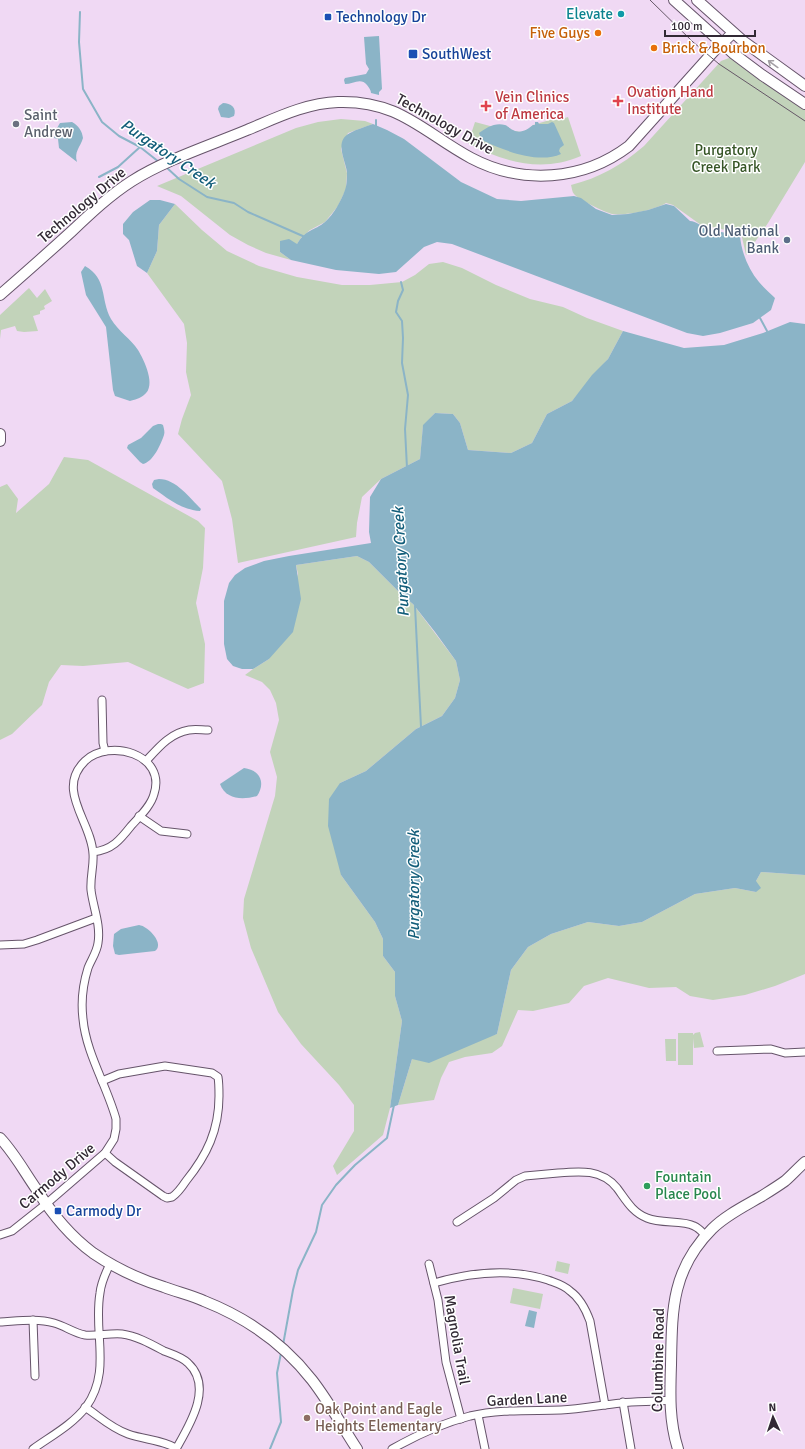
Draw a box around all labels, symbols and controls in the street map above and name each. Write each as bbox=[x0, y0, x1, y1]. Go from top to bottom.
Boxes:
place label: Elevate bbox=[566, 5, 613, 23]
place label: Technology Dr bbox=[336, 8, 427, 26]
marker: Elevate bbox=[616, 9, 626, 19]
marker: Technology Dr bbox=[323, 12, 333, 22]
scale bar bbox=[665, 12, 755, 38]
text: 100 m bbox=[671, 19, 703, 34]
place label: Five Guys bbox=[529, 24, 590, 42]
marker: Five Guys bbox=[593, 28, 603, 38]
place label: Brick & Bourbon bbox=[662, 39, 766, 57]
marker: Brick & Bourbon bbox=[649, 43, 659, 53]
place label: SouthWest bbox=[422, 45, 491, 63]
marker: SouthWest bbox=[407, 48, 419, 60]
one-way arrow bbox=[768, 60, 779, 68]
place label: Ovation Hand Institute bbox=[627, 83, 714, 118]
place label: Vein Clinics of America bbox=[495, 88, 570, 123]
street label: Technology Drive bbox=[393, 90, 497, 158]
marker: Ovation Hand Institute bbox=[612, 95, 624, 107]
marker: Vein Clinics of America bbox=[480, 100, 492, 112]
place label: Saint Andrew bbox=[24, 106, 73, 141]
water label: Purgatory Creek bbox=[117, 115, 221, 194]
marker: Saint Andrew bbox=[11, 119, 21, 129]
park label: Purgatory Creek Park bbox=[692, 141, 761, 176]
street label: Technology Drive bbox=[35, 163, 129, 247]
place label: Old National Bank bbox=[699, 222, 779, 257]
marker: Old National Bank bbox=[782, 235, 792, 245]
water label: Purgatory Creek bbox=[388, 505, 414, 618]
water label: Purgatory Creek bbox=[404, 828, 424, 940]
street label: Carmody Drive bbox=[15, 1139, 99, 1213]
place label: Fountain Place Pool bbox=[655, 1168, 721, 1203]
marker: Fountain Place Pool bbox=[642, 1181, 652, 1191]
place label: Carmody Dr bbox=[66, 1202, 142, 1220]
marker: Carmody Dr bbox=[53, 1206, 63, 1216]
street label: Magnolia Trail bbox=[440, 1294, 474, 1386]
street label: Columbine Road bbox=[648, 1308, 668, 1412]
street label: Garden Lane bbox=[486, 1388, 568, 1410]
north arrow bbox=[753, 1397, 793, 1437]
place label: Oak Point and Eagle Heights Elementary bbox=[315, 1400, 442, 1435]
text: N bbox=[768, 1401, 777, 1414]
marker: Oak Point and Eagle Heights Elementary bbox=[302, 1413, 312, 1423]

